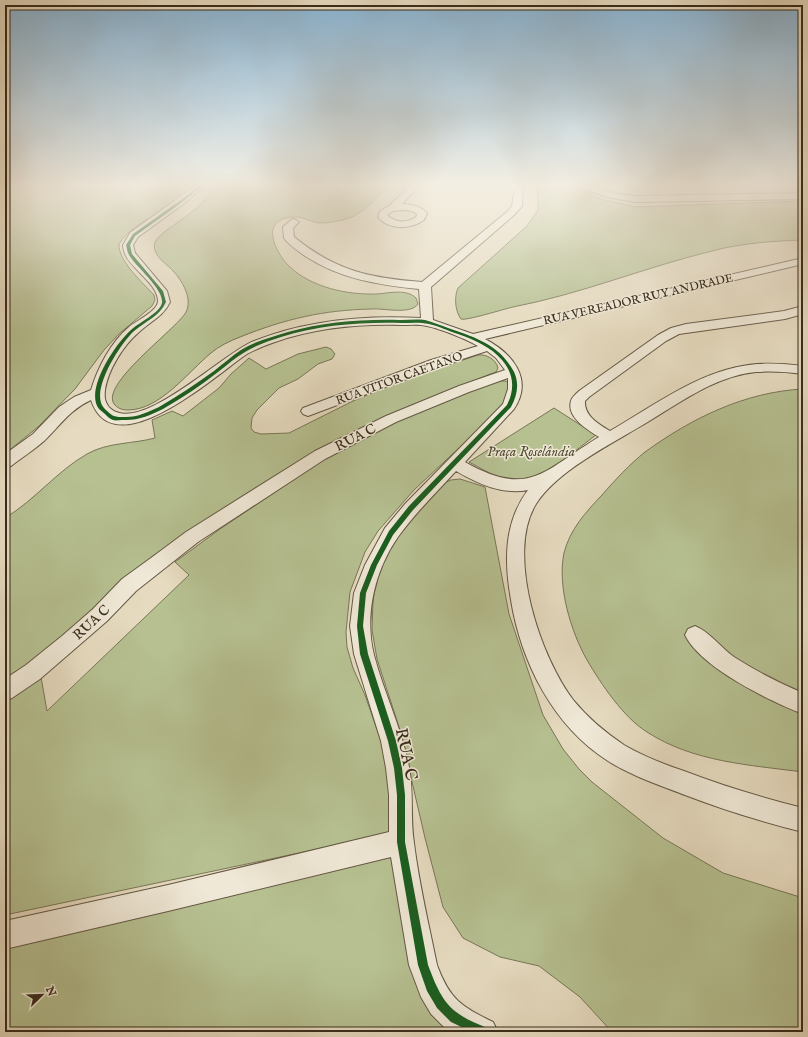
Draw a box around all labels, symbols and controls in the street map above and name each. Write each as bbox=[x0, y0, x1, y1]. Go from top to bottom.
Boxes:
street label: RUA VEREADOR RUY ANDRADE bbox=[542, 270, 735, 329]
street label: RUA VITOR CAETANO bbox=[334, 349, 465, 408]
street label: RUA C bbox=[332, 420, 379, 456]
park label: Praça Roselândia bbox=[487, 443, 575, 461]
street label: RUA C bbox=[69, 601, 114, 644]
street label: RUA C bbox=[390, 726, 421, 783]
north arrow bbox=[22, 975, 62, 1015]
text: N bbox=[42, 983, 59, 999]

